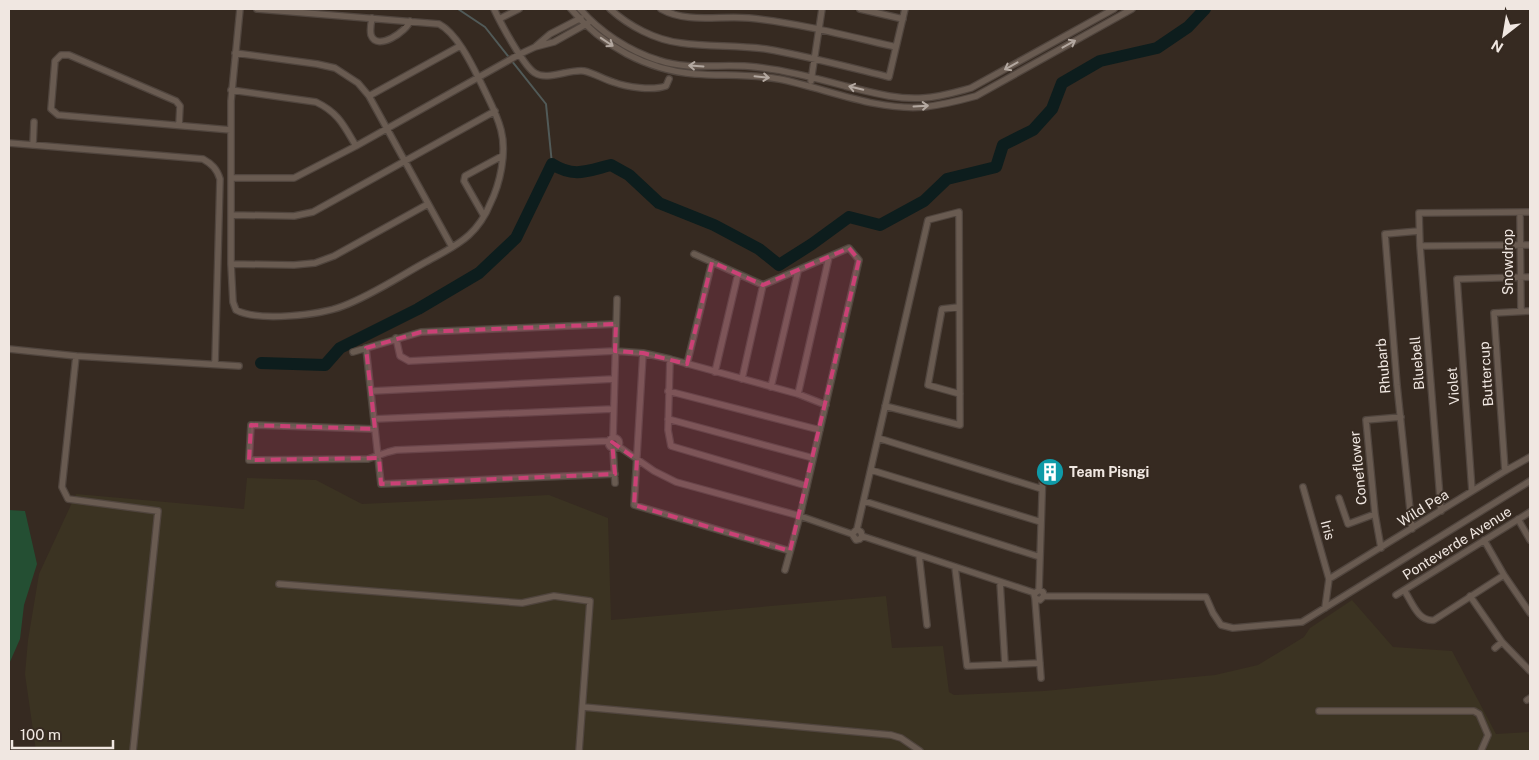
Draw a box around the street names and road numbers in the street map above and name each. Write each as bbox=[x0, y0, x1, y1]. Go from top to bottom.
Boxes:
street label: Snowdrop bbox=[1500, 229, 1516, 295]
street label: Bluebell bbox=[1407, 335, 1427, 391]
street label: Rhubarb bbox=[1373, 338, 1393, 394]
street label: Buttercup bbox=[1476, 341, 1496, 407]
street label: Violet bbox=[1444, 367, 1462, 405]
street label: Coneflower bbox=[1346, 430, 1370, 506]
street label: Wild Pea bbox=[1395, 486, 1451, 530]
street label: Ponteverde Avenue bbox=[1400, 503, 1514, 583]
street label: Iris bbox=[1318, 518, 1338, 542]

